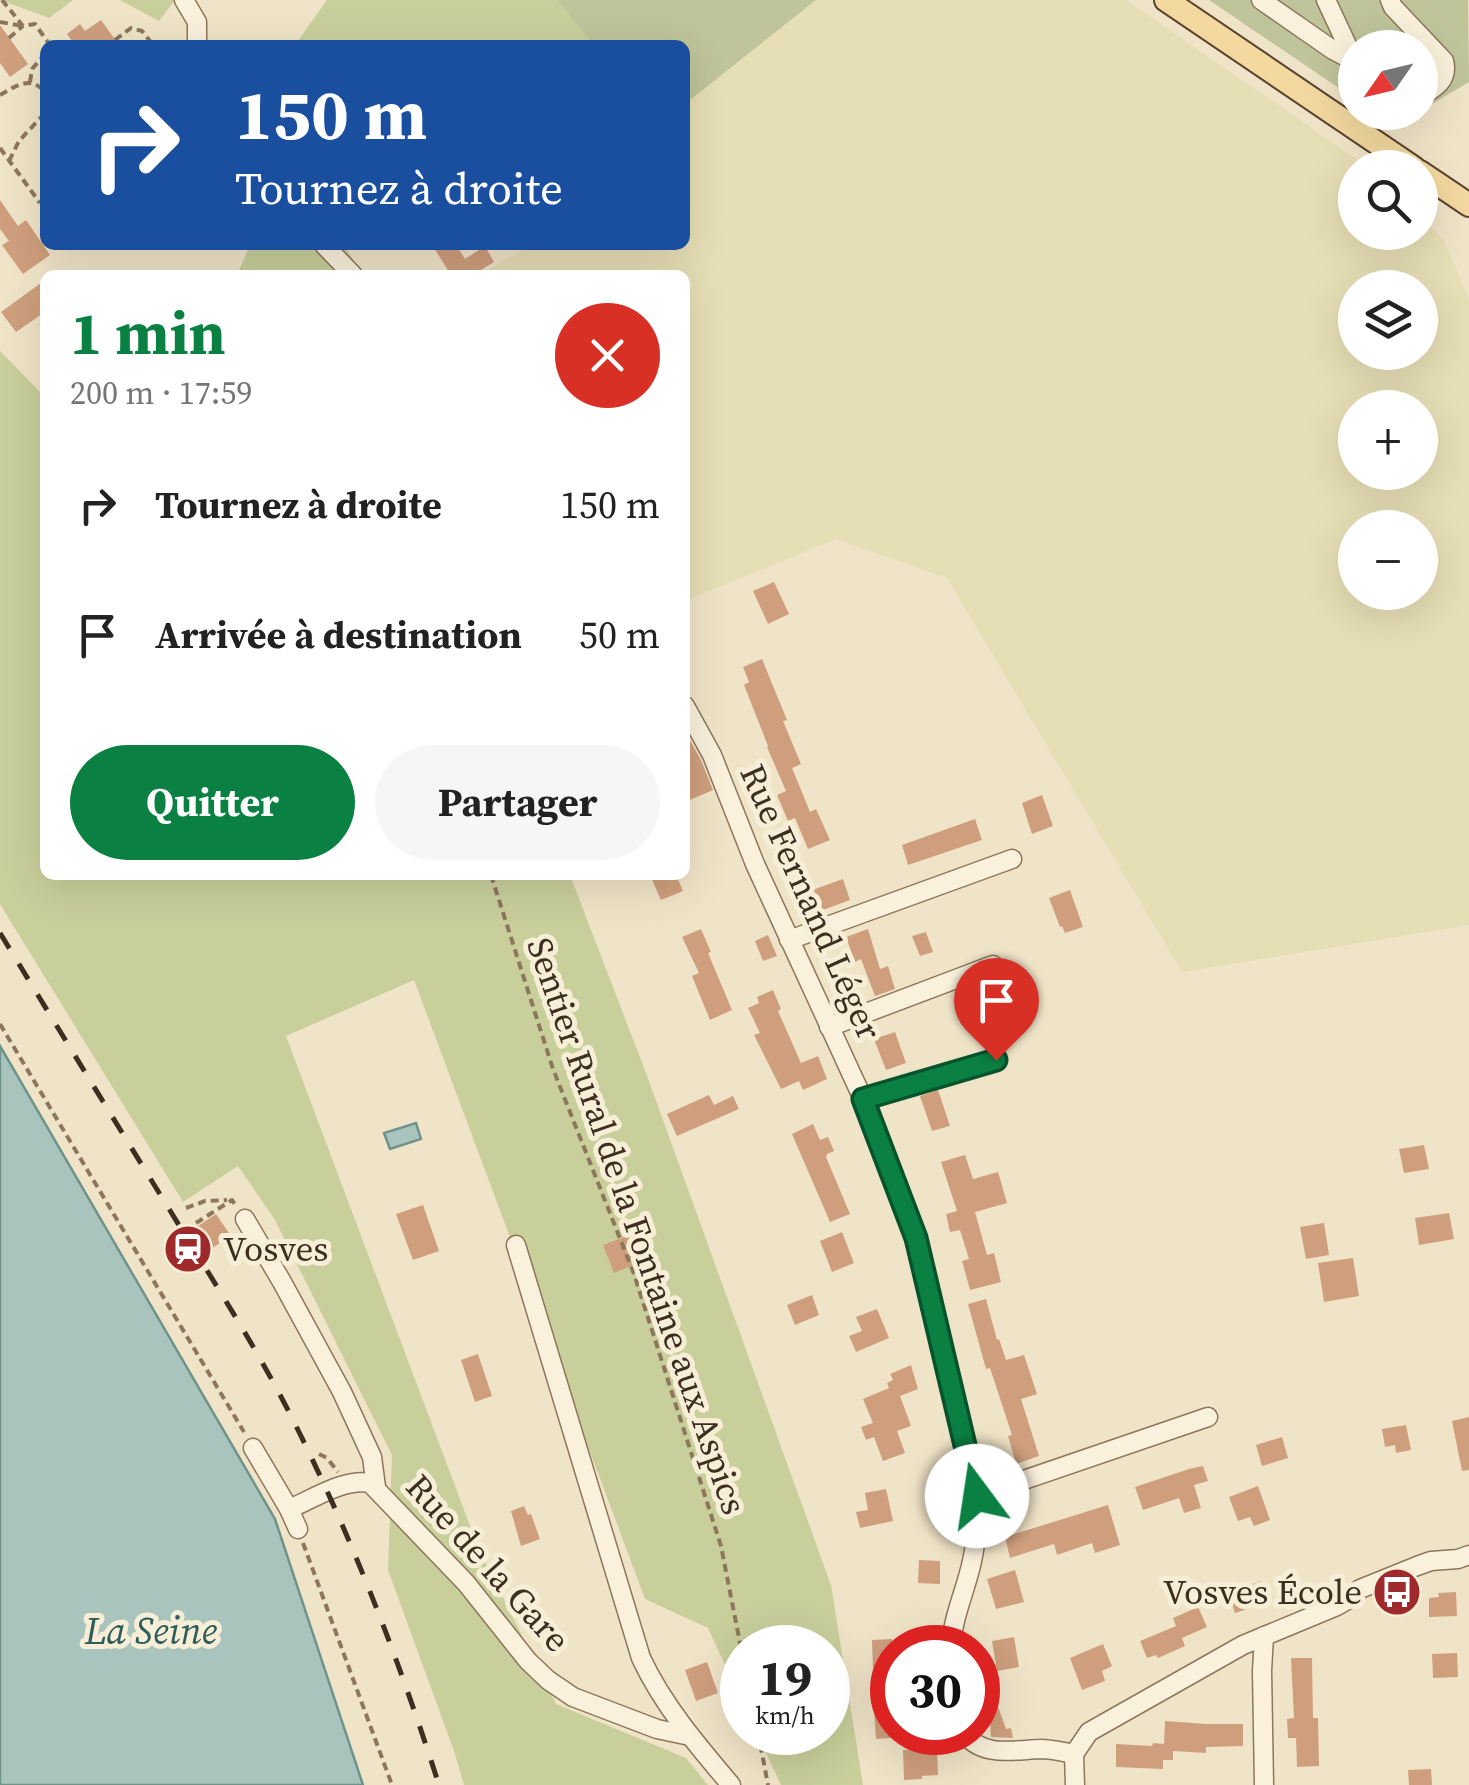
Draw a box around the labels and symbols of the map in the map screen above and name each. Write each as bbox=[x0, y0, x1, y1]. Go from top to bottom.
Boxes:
north arrow bbox=[1338, 30, 1438, 130]
street label: Rue Fernand Léger bbox=[729, 757, 893, 1048]
street label: Sentier Rural de la Fontaine aux Aspics bbox=[516, 931, 758, 1521]
pin bbox=[954, 958, 1039, 1061]
station icon: Vosves bbox=[162, 1223, 214, 1275]
place label: Vosves bbox=[223, 1225, 329, 1273]
position arrow bbox=[925, 1444, 1029, 1548]
street label: Rue de la Gare bbox=[395, 1464, 581, 1662]
bus stop icon: Vosves École bbox=[1371, 1566, 1423, 1618]
place label: Vosves École bbox=[1163, 1568, 1362, 1616]
water label: La Seine bbox=[84, 1605, 218, 1657]
speed limit sign: 30 bbox=[870, 1625, 1000, 1755]

